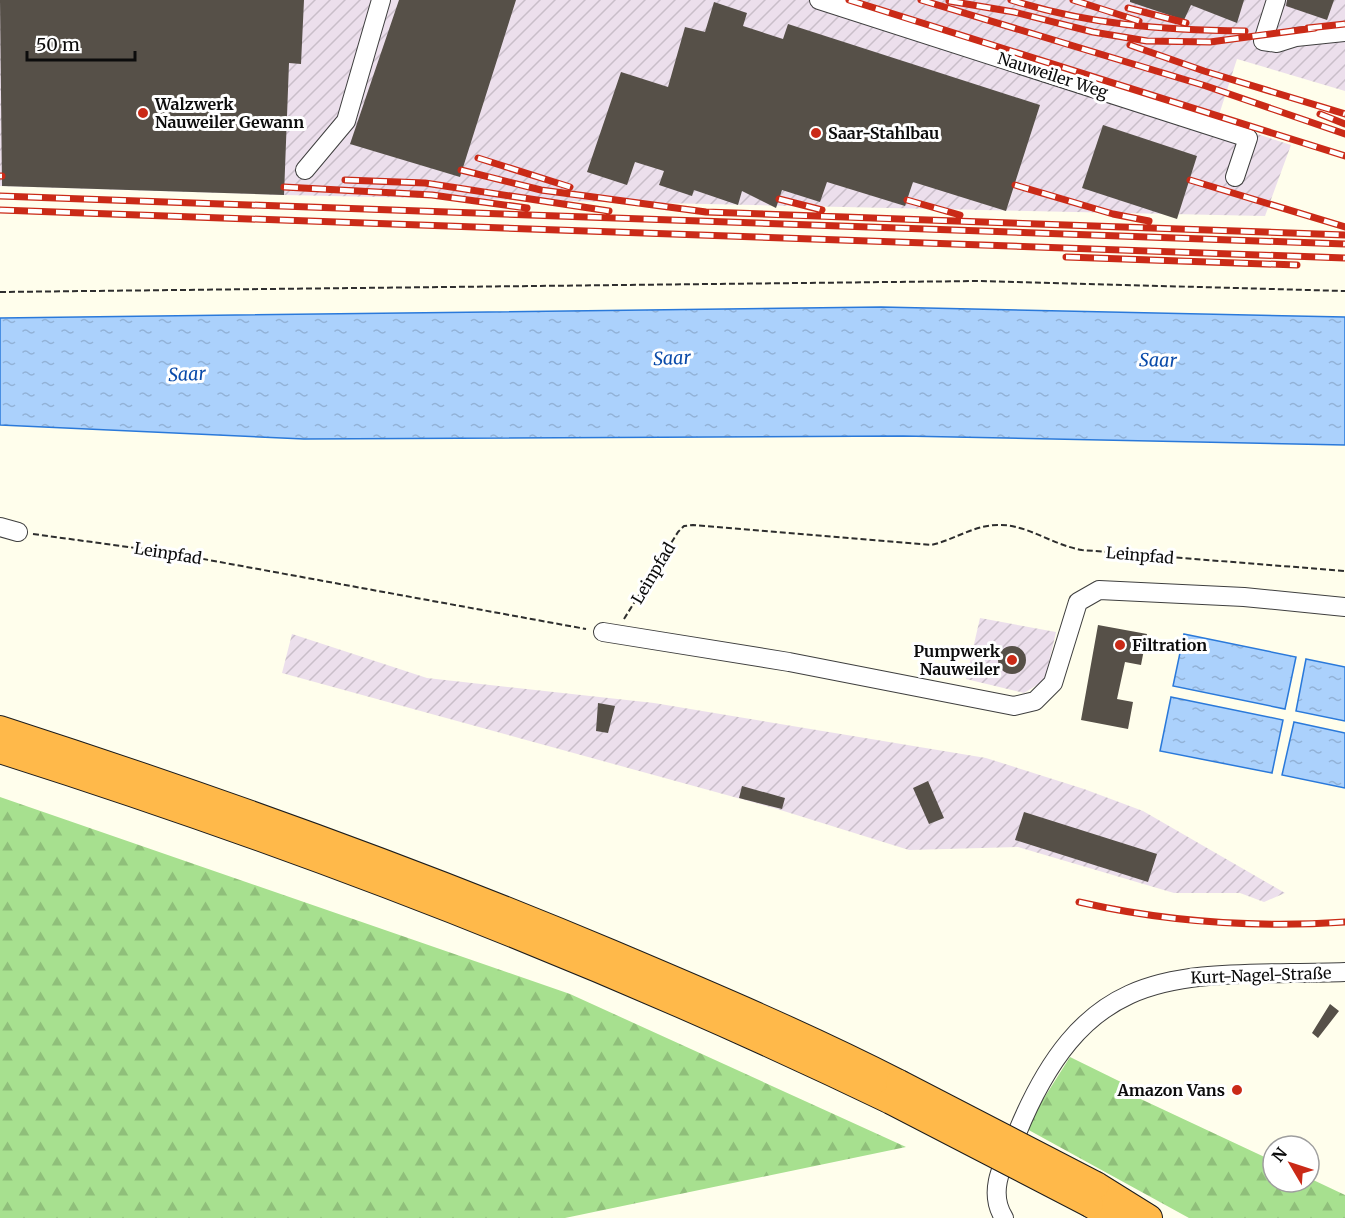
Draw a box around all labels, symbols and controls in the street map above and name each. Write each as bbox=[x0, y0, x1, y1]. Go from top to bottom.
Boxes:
scale bar bbox=[27, 24, 135, 62]
text: 50 m bbox=[36, 33, 80, 56]
street label: Nauweiler Weg bbox=[995, 48, 1111, 102]
place label: Walzwerk Nauweiler Gewann bbox=[154, 94, 304, 132]
marker: Walzwerk Nauweiler Gewann bbox=[136, 106, 150, 120]
place label: Saar-Stahlbau bbox=[828, 123, 939, 143]
marker: Saar-Stahlbau bbox=[809, 126, 823, 140]
water label: Saar bbox=[653, 346, 692, 370]
water label: Saar bbox=[1139, 348, 1178, 372]
water label: Saar bbox=[168, 362, 207, 386]
street label: Leinpfad bbox=[133, 538, 204, 568]
street label: Leinpfad bbox=[627, 538, 679, 607]
street label: Leinpfad bbox=[1105, 542, 1175, 568]
place label: Filtration bbox=[1132, 635, 1207, 655]
marker: Filtration bbox=[1113, 638, 1127, 652]
place label: Pumpwerk Nauweiler bbox=[913, 641, 1001, 679]
marker: Pumpwerk Nauweiler bbox=[1005, 653, 1019, 667]
street label: Kurt-Nagel-Straße bbox=[1190, 963, 1332, 987]
place label: Amazon Vans bbox=[1117, 1080, 1225, 1100]
marker: Amazon Vans bbox=[1230, 1083, 1244, 1097]
north arrow bbox=[1261, 1134, 1321, 1194]
text: N bbox=[1268, 1143, 1291, 1166]

